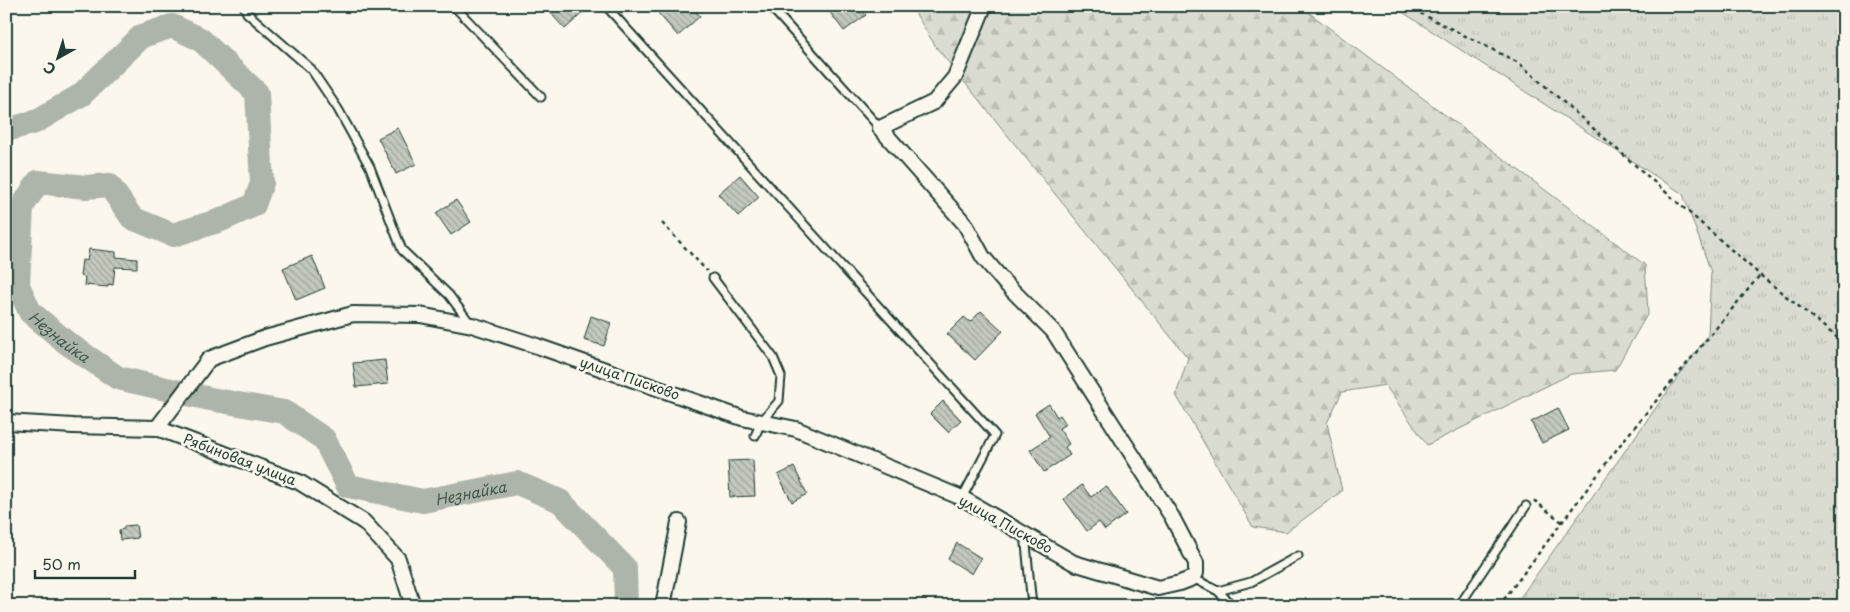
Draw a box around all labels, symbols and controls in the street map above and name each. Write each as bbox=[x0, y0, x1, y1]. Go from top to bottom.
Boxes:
north arrow bbox=[32, 32, 82, 82]
text: С bbox=[39, 57, 60, 80]
water label: Незнайка bbox=[24, 305, 96, 368]
street label: улица Писково bbox=[577, 351, 683, 405]
street label: Рябиновая улица bbox=[180, 428, 300, 490]
water label: Незнайка bbox=[433, 474, 509, 510]
street label: улица Писково bbox=[955, 489, 1057, 559]
scale bar bbox=[35, 547, 135, 579]
text: 50 m bbox=[42, 552, 81, 575]

